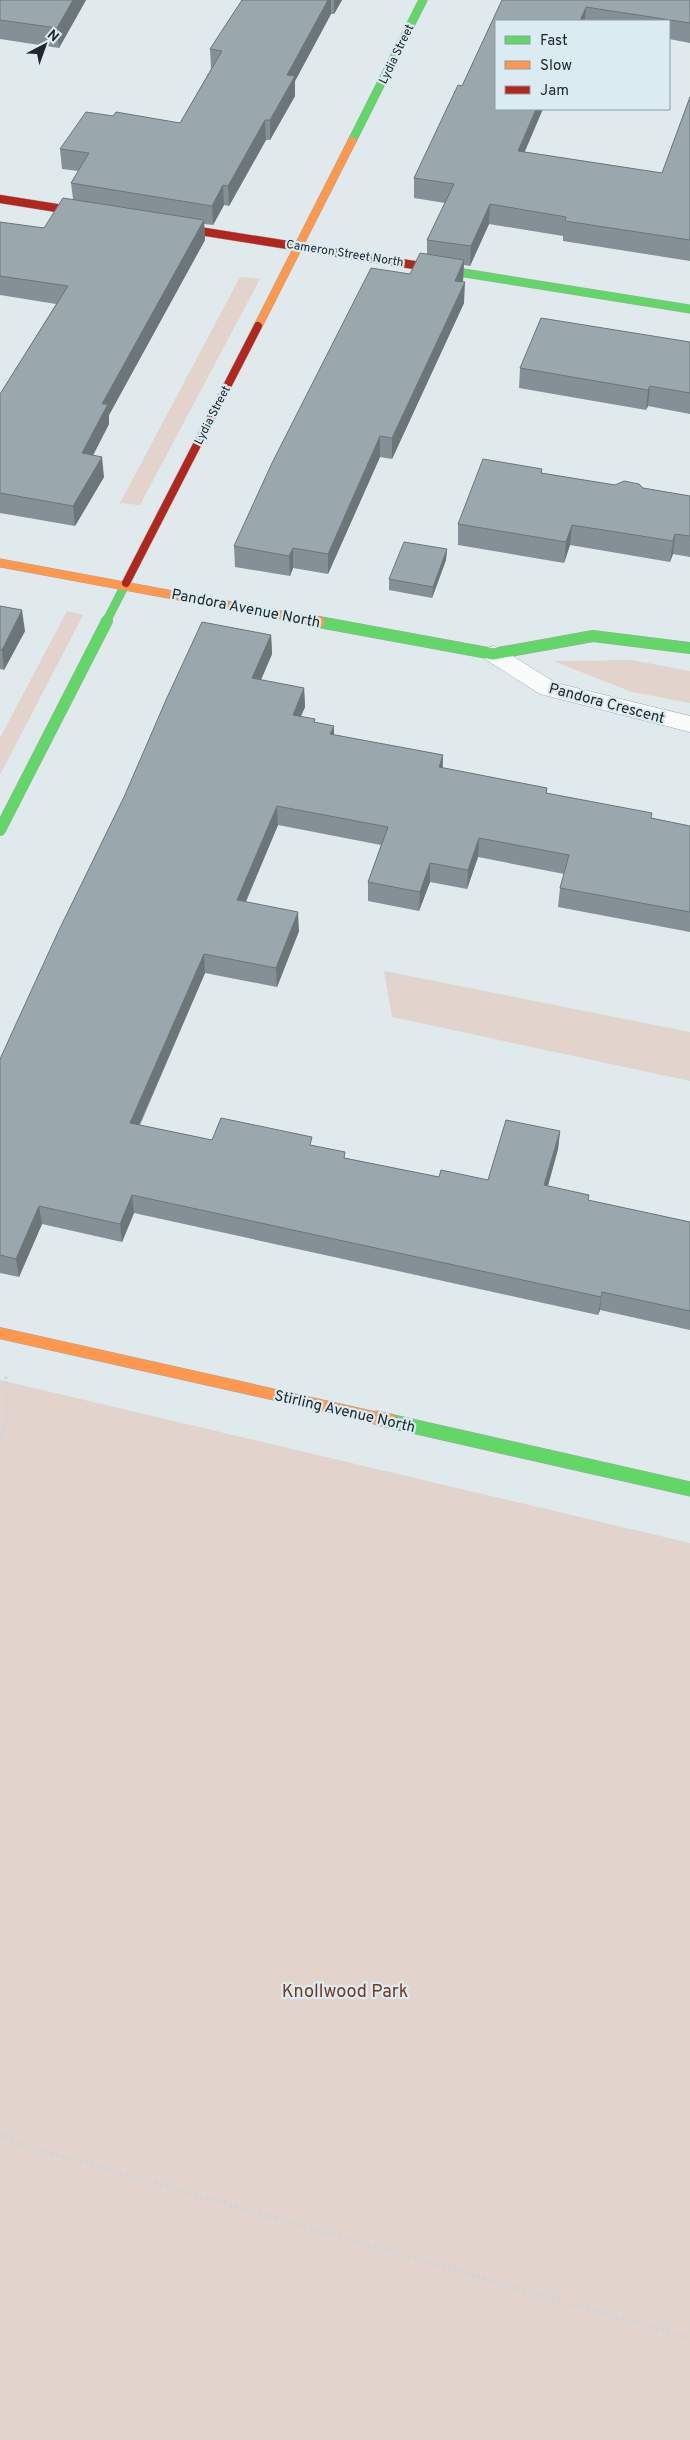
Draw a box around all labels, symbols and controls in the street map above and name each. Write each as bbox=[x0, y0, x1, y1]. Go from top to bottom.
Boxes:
north arrow bbox=[20, 20, 70, 70]
legend bbox=[495, 20, 670, 110]
street label: Lydia Street bbox=[376, 22, 418, 87]
text: N bbox=[43, 27, 62, 46]
text: Fast bbox=[540, 32, 568, 51]
text: Slow bbox=[540, 57, 572, 76]
text: Jam bbox=[540, 82, 569, 101]
street label: Cameron Street North bbox=[285, 237, 405, 271]
street label: Lydia Street bbox=[191, 383, 235, 448]
street label: Pandora Avenue North bbox=[170, 586, 322, 633]
street label: Pandora Crescent bbox=[547, 680, 667, 729]
street label: Stirling Avenue North bbox=[272, 1387, 417, 1438]
park label: Knollwood Park bbox=[282, 1981, 408, 2004]

